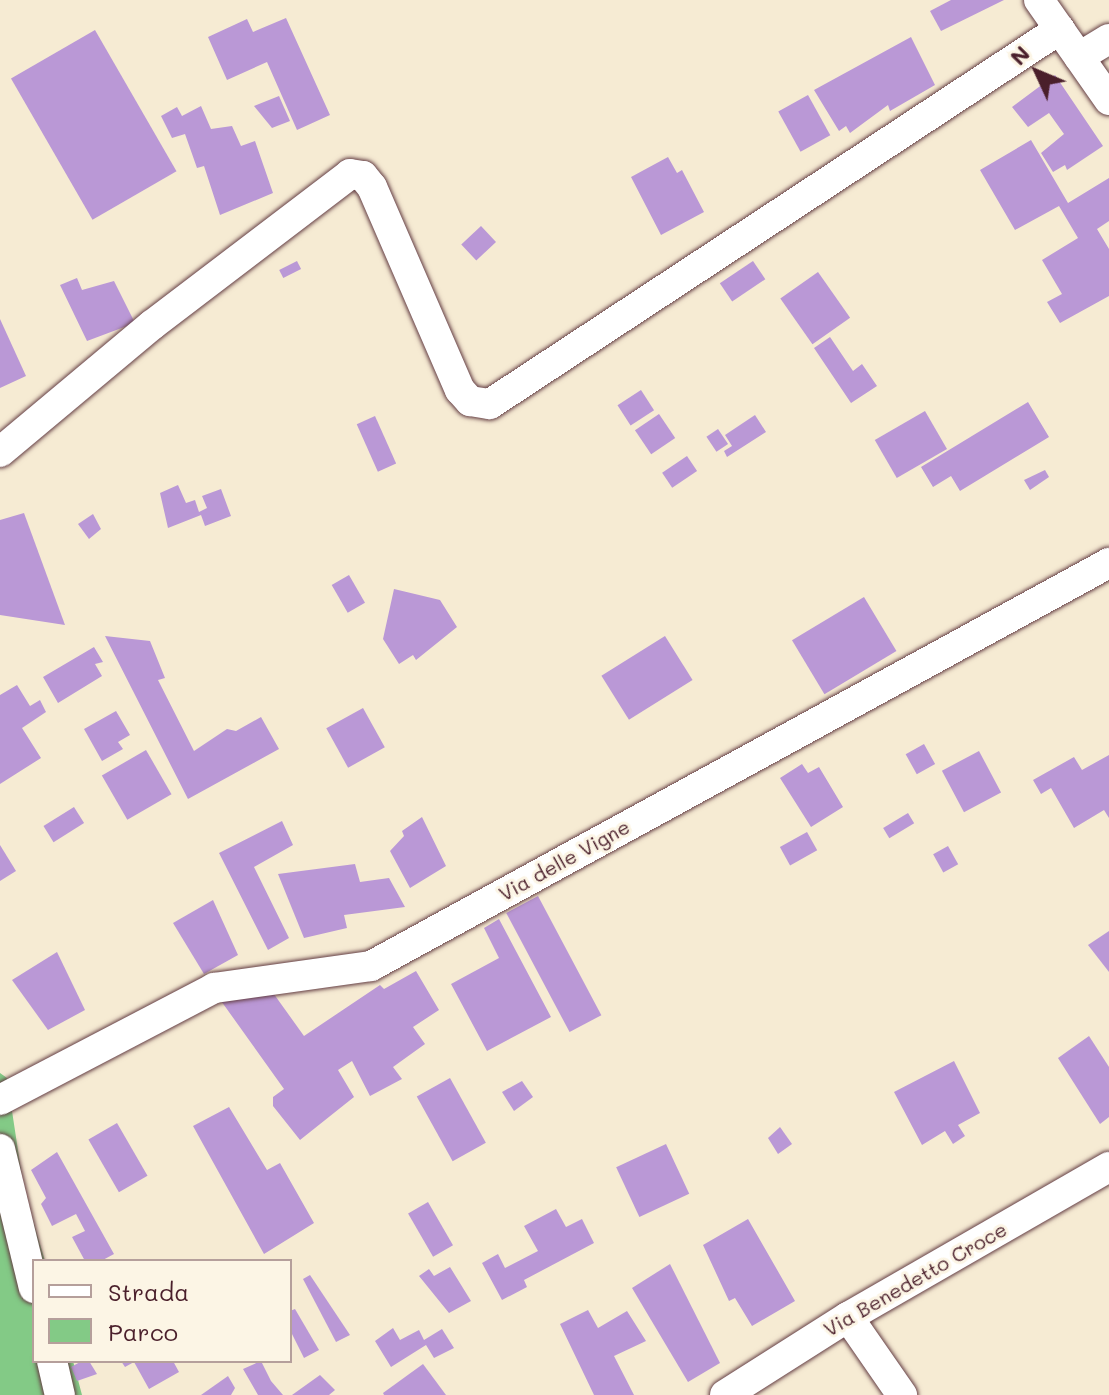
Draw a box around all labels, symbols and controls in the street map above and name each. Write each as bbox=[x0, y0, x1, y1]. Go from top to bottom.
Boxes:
north arrow bbox=[997, 32, 1077, 112]
text: N bbox=[1003, 39, 1036, 71]
street label: Via delle Vigne bbox=[494, 814, 634, 906]
street label: Via Benedetto Croce bbox=[819, 1217, 1011, 1341]
legend bbox=[32, 1259, 292, 1363]
text: Strada bbox=[108, 1276, 189, 1307]
text: Parco bbox=[108, 1316, 178, 1347]

